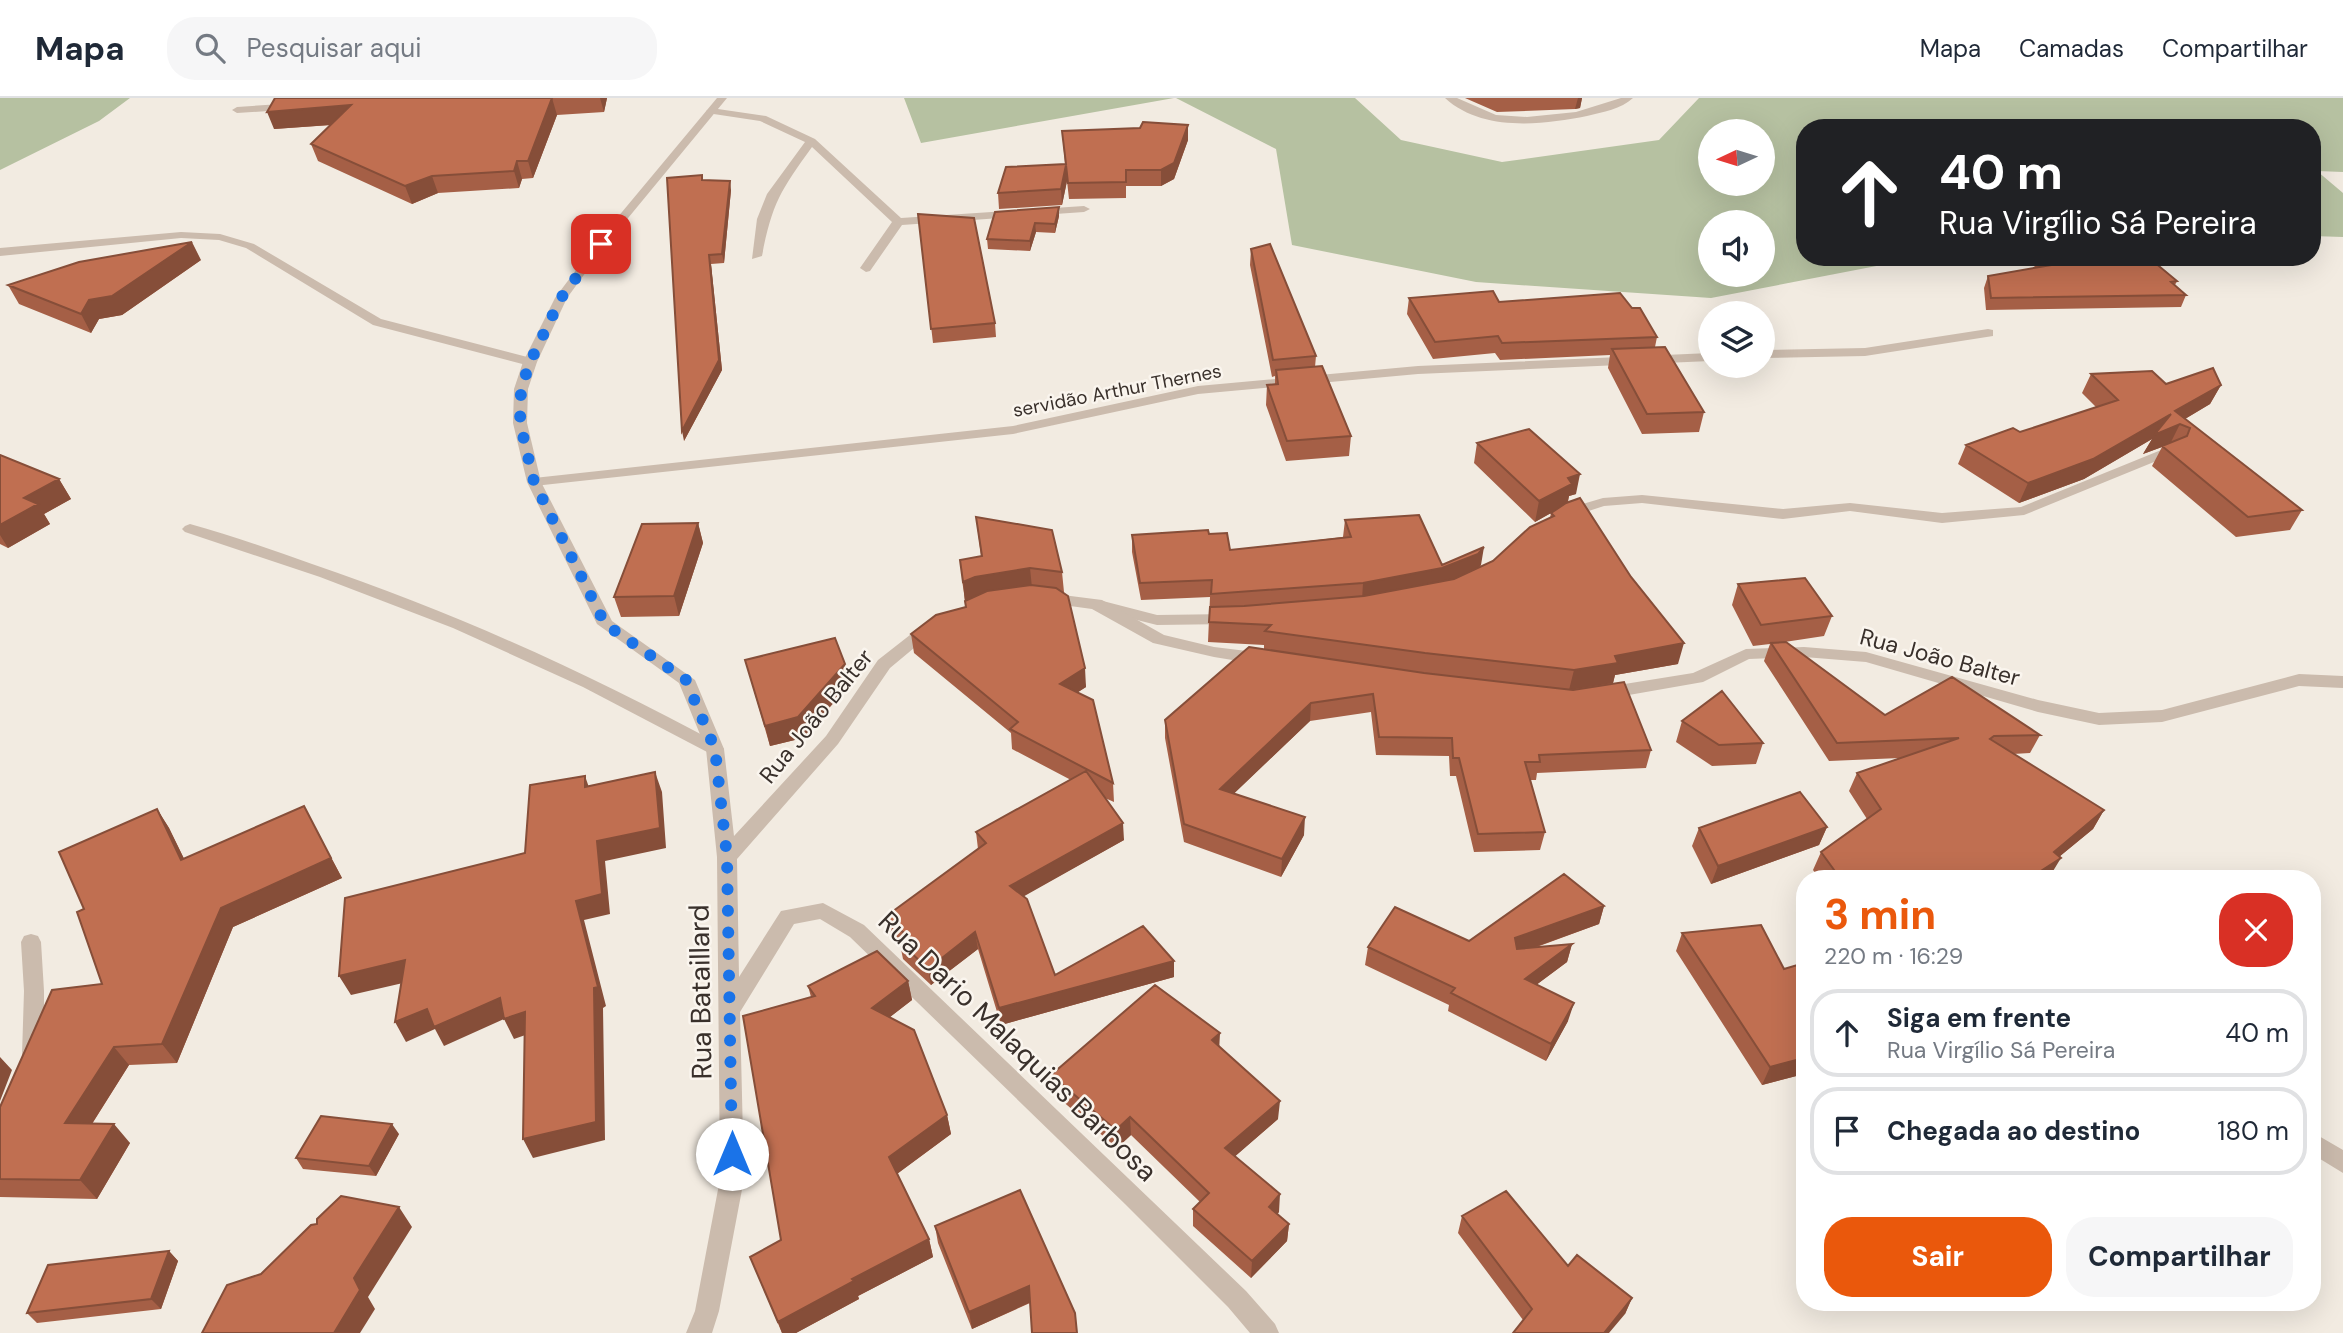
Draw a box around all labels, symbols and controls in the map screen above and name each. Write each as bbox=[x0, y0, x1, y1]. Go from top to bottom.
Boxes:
search box bbox=[167, 17, 657, 80]
text: Mapa bbox=[35, 27, 125, 70]
icon: search bbox=[191, 29, 229, 67]
text: Pesquisar aqui bbox=[247, 31, 421, 65]
text: Mapa bbox=[1920, 33, 1981, 64]
text: Camadas bbox=[2019, 33, 2124, 64]
text: Compartilhar bbox=[2162, 33, 2308, 64]
north arrow bbox=[1698, 119, 1774, 196]
map controls bbox=[1698, 119, 1775, 378]
text: 40 m bbox=[1939, 140, 2063, 204]
icon: ahead bbox=[1824, 147, 1915, 238]
text: Rua Virgílio Sá Pereira bbox=[1939, 202, 2257, 244]
button: sound bbox=[1698, 210, 1775, 287]
pin bbox=[571, 214, 631, 274]
icon: arrive bbox=[582, 225, 620, 263]
button: layers bbox=[1698, 301, 1775, 378]
street label: servidão Arthur Thernes bbox=[1011, 358, 1224, 423]
street label: Rua João Balter bbox=[1857, 621, 2023, 693]
street label: Rua João Balter bbox=[753, 643, 879, 789]
text: 3 min bbox=[1824, 887, 1936, 942]
button: close bbox=[2219, 893, 2293, 967]
street label: Rua Dario Malaquias Barbosa bbox=[870, 903, 1165, 1190]
street label: Rua Bataillard bbox=[680, 904, 721, 1080]
text: 220 m · 16:29 bbox=[1824, 941, 1963, 971]
text: Siga em frente bbox=[1887, 1001, 2071, 1035]
icon: ahead bbox=[1828, 1014, 1866, 1052]
text: 40 m bbox=[2225, 1016, 2289, 1050]
text: Rua Virgílio Sá Pereira bbox=[1887, 1035, 2115, 1065]
icon: arrive bbox=[1828, 1112, 1866, 1150]
text: Chegada ao destino bbox=[1887, 1114, 2140, 1148]
text: 180 m bbox=[2217, 1114, 2289, 1148]
position arrow bbox=[695, 1117, 769, 1191]
button: Sair bbox=[1824, 1217, 2052, 1297]
button: Compartilhar bbox=[2066, 1217, 2293, 1297]

